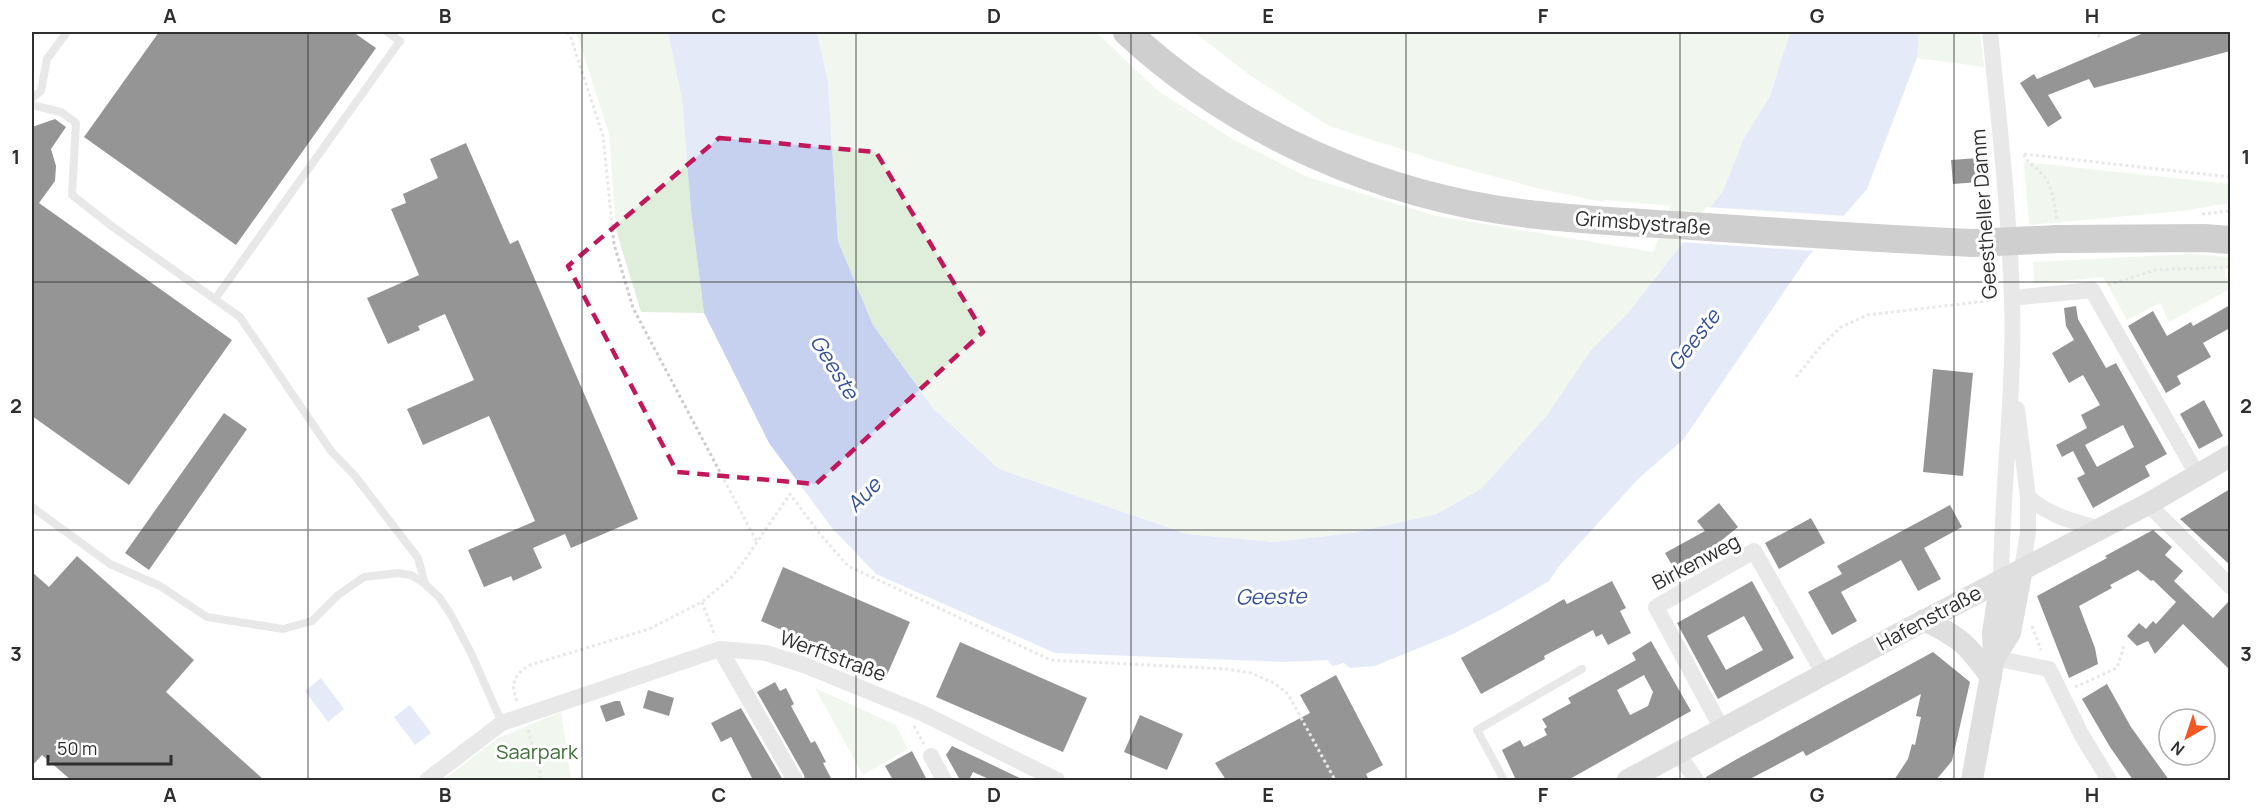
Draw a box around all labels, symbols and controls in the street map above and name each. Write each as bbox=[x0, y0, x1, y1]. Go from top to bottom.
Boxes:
text: A bbox=[163, 2, 177, 29]
text: B bbox=[439, 2, 452, 29]
text: C bbox=[712, 2, 726, 29]
text: D bbox=[987, 2, 1001, 29]
text: E bbox=[1262, 2, 1274, 29]
text: F bbox=[1538, 2, 1549, 29]
text: G bbox=[1810, 2, 1825, 29]
text: H bbox=[2085, 2, 2099, 29]
street label: Geestheller Damm bbox=[1964, 128, 2003, 300]
text: 1 bbox=[12, 143, 20, 170]
text: 1 bbox=[2242, 143, 2250, 170]
street label: Grimsbystraße bbox=[1575, 204, 1712, 241]
water label: Geeste bbox=[1660, 302, 1727, 376]
water label: Geeste bbox=[804, 329, 866, 405]
text: 2 bbox=[10, 392, 22, 419]
text: 2 bbox=[2240, 392, 2252, 419]
water label: Aue bbox=[840, 470, 888, 518]
street label: Birkenweg bbox=[1647, 527, 1744, 596]
street label: Hafenstraße bbox=[1872, 579, 1986, 656]
water label: Geeste bbox=[1235, 581, 1308, 611]
street label: Werftstraße bbox=[776, 624, 890, 687]
text: 3 bbox=[10, 640, 22, 667]
text: 3 bbox=[2240, 640, 2252, 667]
north arrow bbox=[2157, 707, 2217, 767]
scale bar bbox=[48, 728, 171, 766]
text: 50 m bbox=[57, 736, 97, 760]
text: N bbox=[2166, 736, 2189, 761]
park label: Saarpark bbox=[496, 738, 579, 765]
text: A bbox=[163, 781, 177, 808]
text: B bbox=[439, 781, 452, 808]
text: C bbox=[712, 781, 726, 808]
text: D bbox=[987, 781, 1001, 808]
text: E bbox=[1262, 781, 1274, 808]
text: F bbox=[1538, 781, 1549, 808]
text: G bbox=[1810, 781, 1825, 808]
text: H bbox=[2085, 781, 2099, 808]

